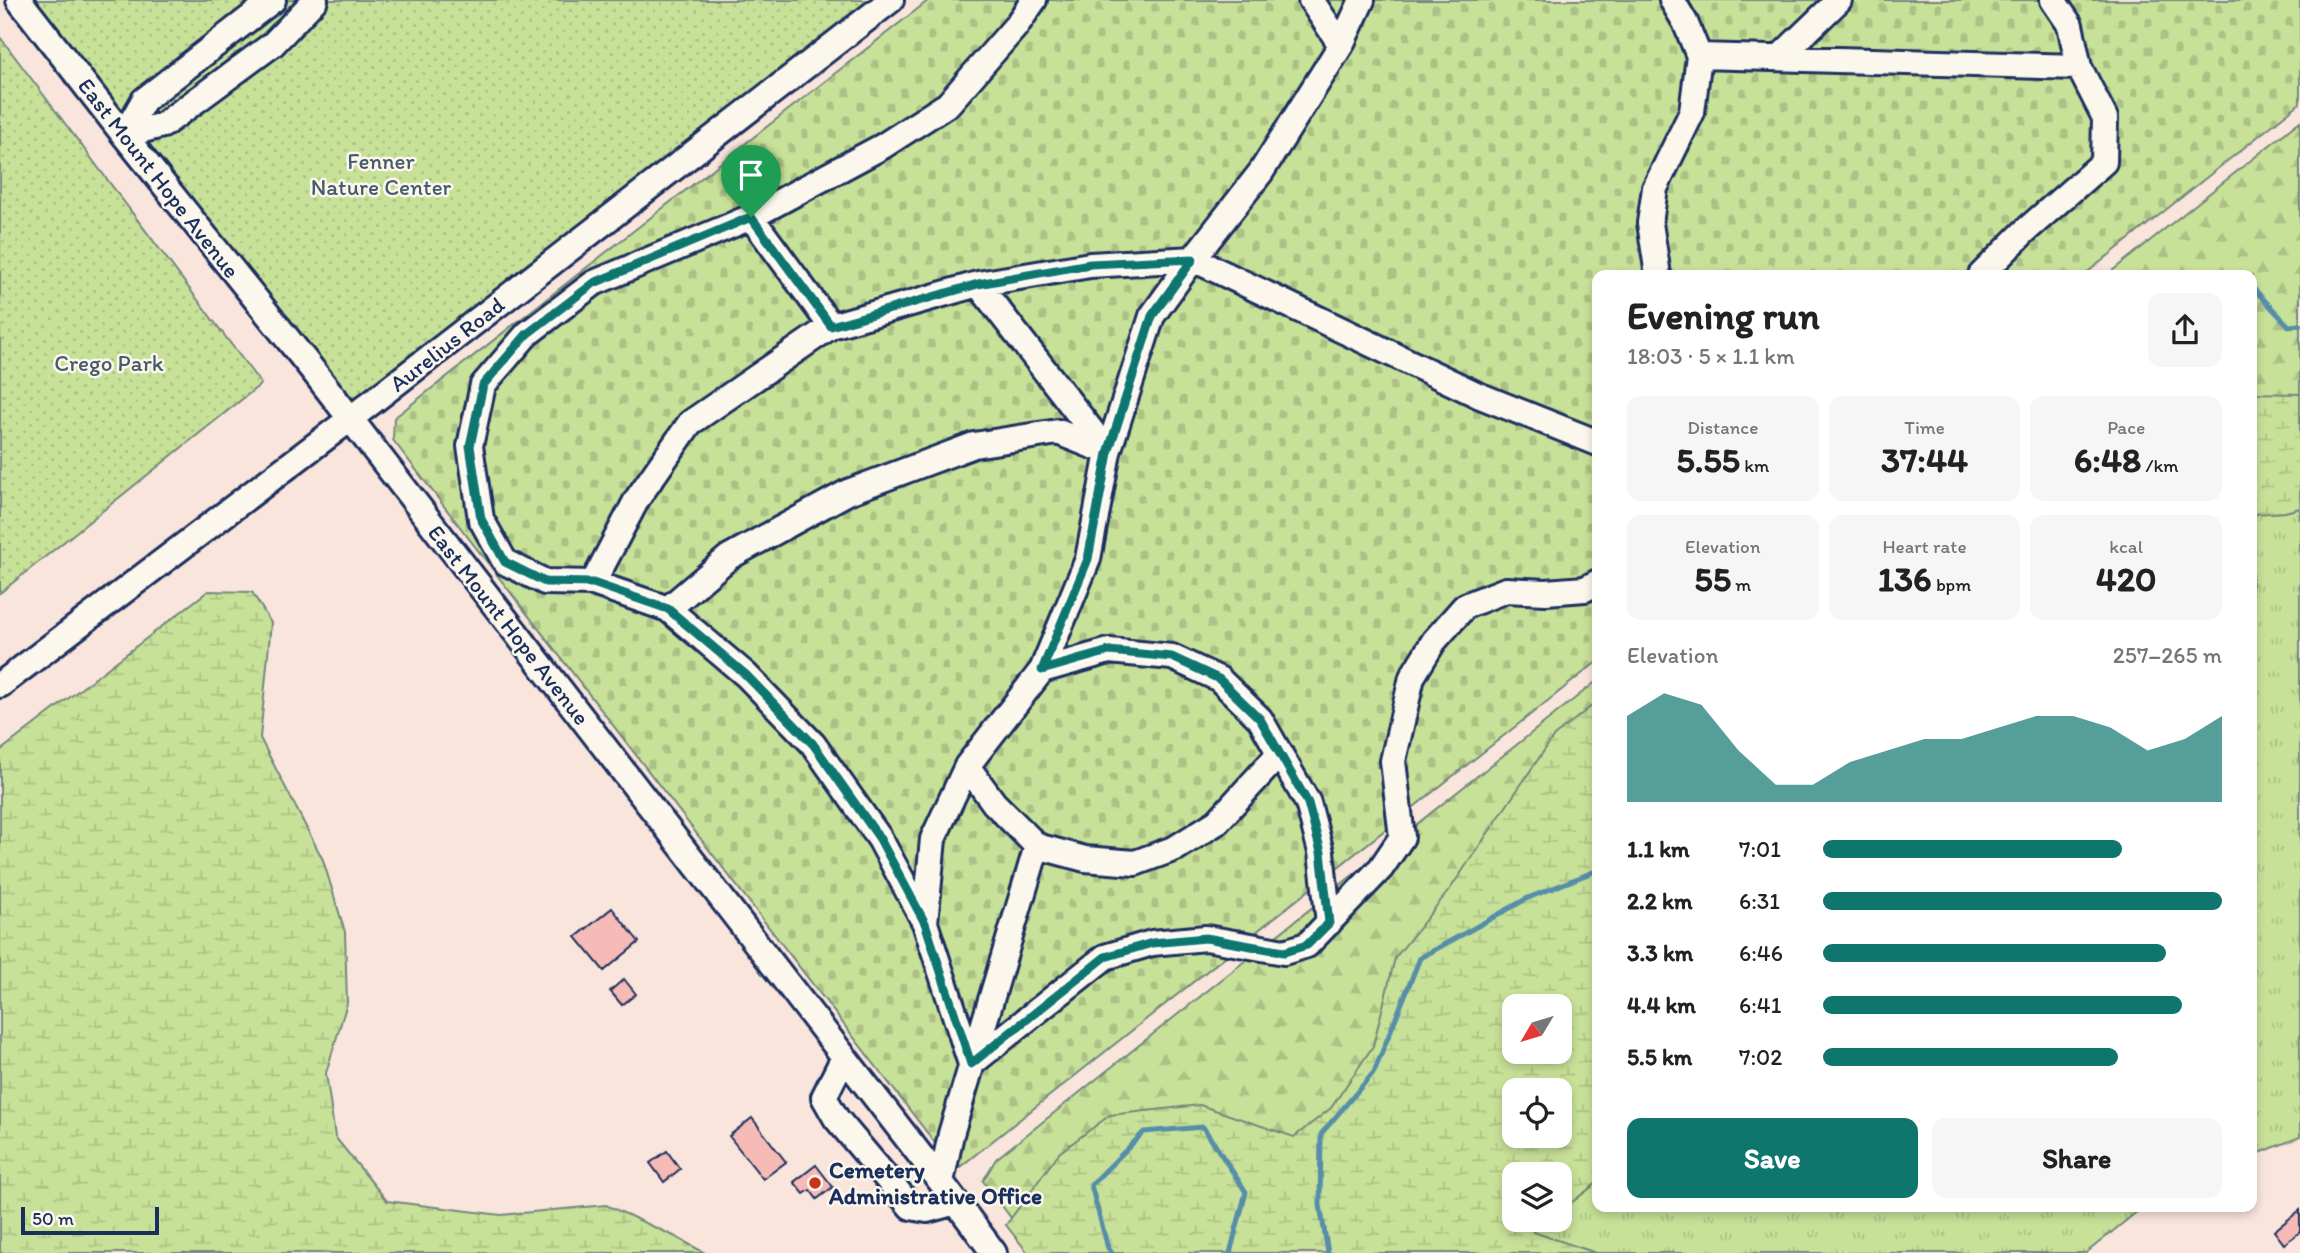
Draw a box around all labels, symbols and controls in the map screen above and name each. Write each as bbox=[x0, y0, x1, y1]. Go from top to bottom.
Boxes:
street label: East Mount Hope Avenue bbox=[72, 72, 246, 284]
pin bbox=[721, 145, 781, 217]
park label: Fenner Nature Center bbox=[311, 147, 452, 201]
icon: arrive bbox=[732, 156, 770, 194]
street label: Aurelius Road bbox=[384, 290, 510, 398]
text: Evening run bbox=[1627, 293, 1820, 339]
button: share bbox=[2148, 293, 2222, 367]
text: 18:03 · 5 × 1.1 km bbox=[1627, 342, 1795, 370]
park label: Crego Park bbox=[54, 349, 164, 377]
text: Distance bbox=[1687, 416, 1758, 439]
text: Time bbox=[1904, 416, 1945, 439]
text: Pace bbox=[2107, 416, 2145, 439]
text: 5.55 bbox=[1676, 439, 1740, 481]
text: 37:44 bbox=[1881, 439, 1968, 481]
text: 6:48 bbox=[2074, 439, 2141, 481]
text: km bbox=[1740, 454, 1769, 477]
text: /km bbox=[2141, 454, 2179, 477]
street label: East Mount Hope Avenue bbox=[422, 519, 596, 731]
text: Elevation bbox=[1685, 535, 1761, 558]
text: Heart rate bbox=[1882, 535, 1967, 558]
text: kcal bbox=[2109, 535, 2143, 558]
text: 55 bbox=[1694, 558, 1731, 600]
text: 136 bbox=[1878, 558, 1932, 600]
text: 420 bbox=[2096, 558, 2157, 600]
text: m bbox=[1731, 573, 1751, 596]
text: bpm bbox=[1932, 573, 1971, 596]
text: Elevation bbox=[1627, 641, 1718, 669]
text: 257–265 m bbox=[2113, 641, 2222, 669]
text: 1.1 km bbox=[1627, 835, 1690, 863]
text: 7:01 bbox=[1739, 835, 1781, 863]
text: 2.2 km bbox=[1627, 887, 1692, 915]
text: 6:31 bbox=[1739, 887, 1780, 915]
text: 3.3 km bbox=[1627, 939, 1693, 967]
text: 6:46 bbox=[1739, 939, 1783, 967]
text: 4.4 km bbox=[1627, 991, 1696, 1019]
text: 6:41 bbox=[1739, 991, 1781, 1019]
north arrow bbox=[1502, 994, 1572, 1064]
map controls bbox=[1502, 994, 1572, 1232]
text: 5.5 km bbox=[1627, 1043, 1692, 1071]
text: 7:02 bbox=[1739, 1043, 1782, 1071]
button: locate bbox=[1502, 1078, 1572, 1148]
button: Save bbox=[1627, 1118, 1918, 1198]
button: Share bbox=[1932, 1118, 2222, 1198]
place label: Cemetery Administrative Office bbox=[828, 1156, 1042, 1210]
button: layers bbox=[1502, 1162, 1572, 1232]
marker: Cemetery Administrative Office bbox=[807, 1175, 823, 1191]
scale bar bbox=[21, 1204, 159, 1236]
text: 50 m bbox=[32, 1207, 74, 1230]

